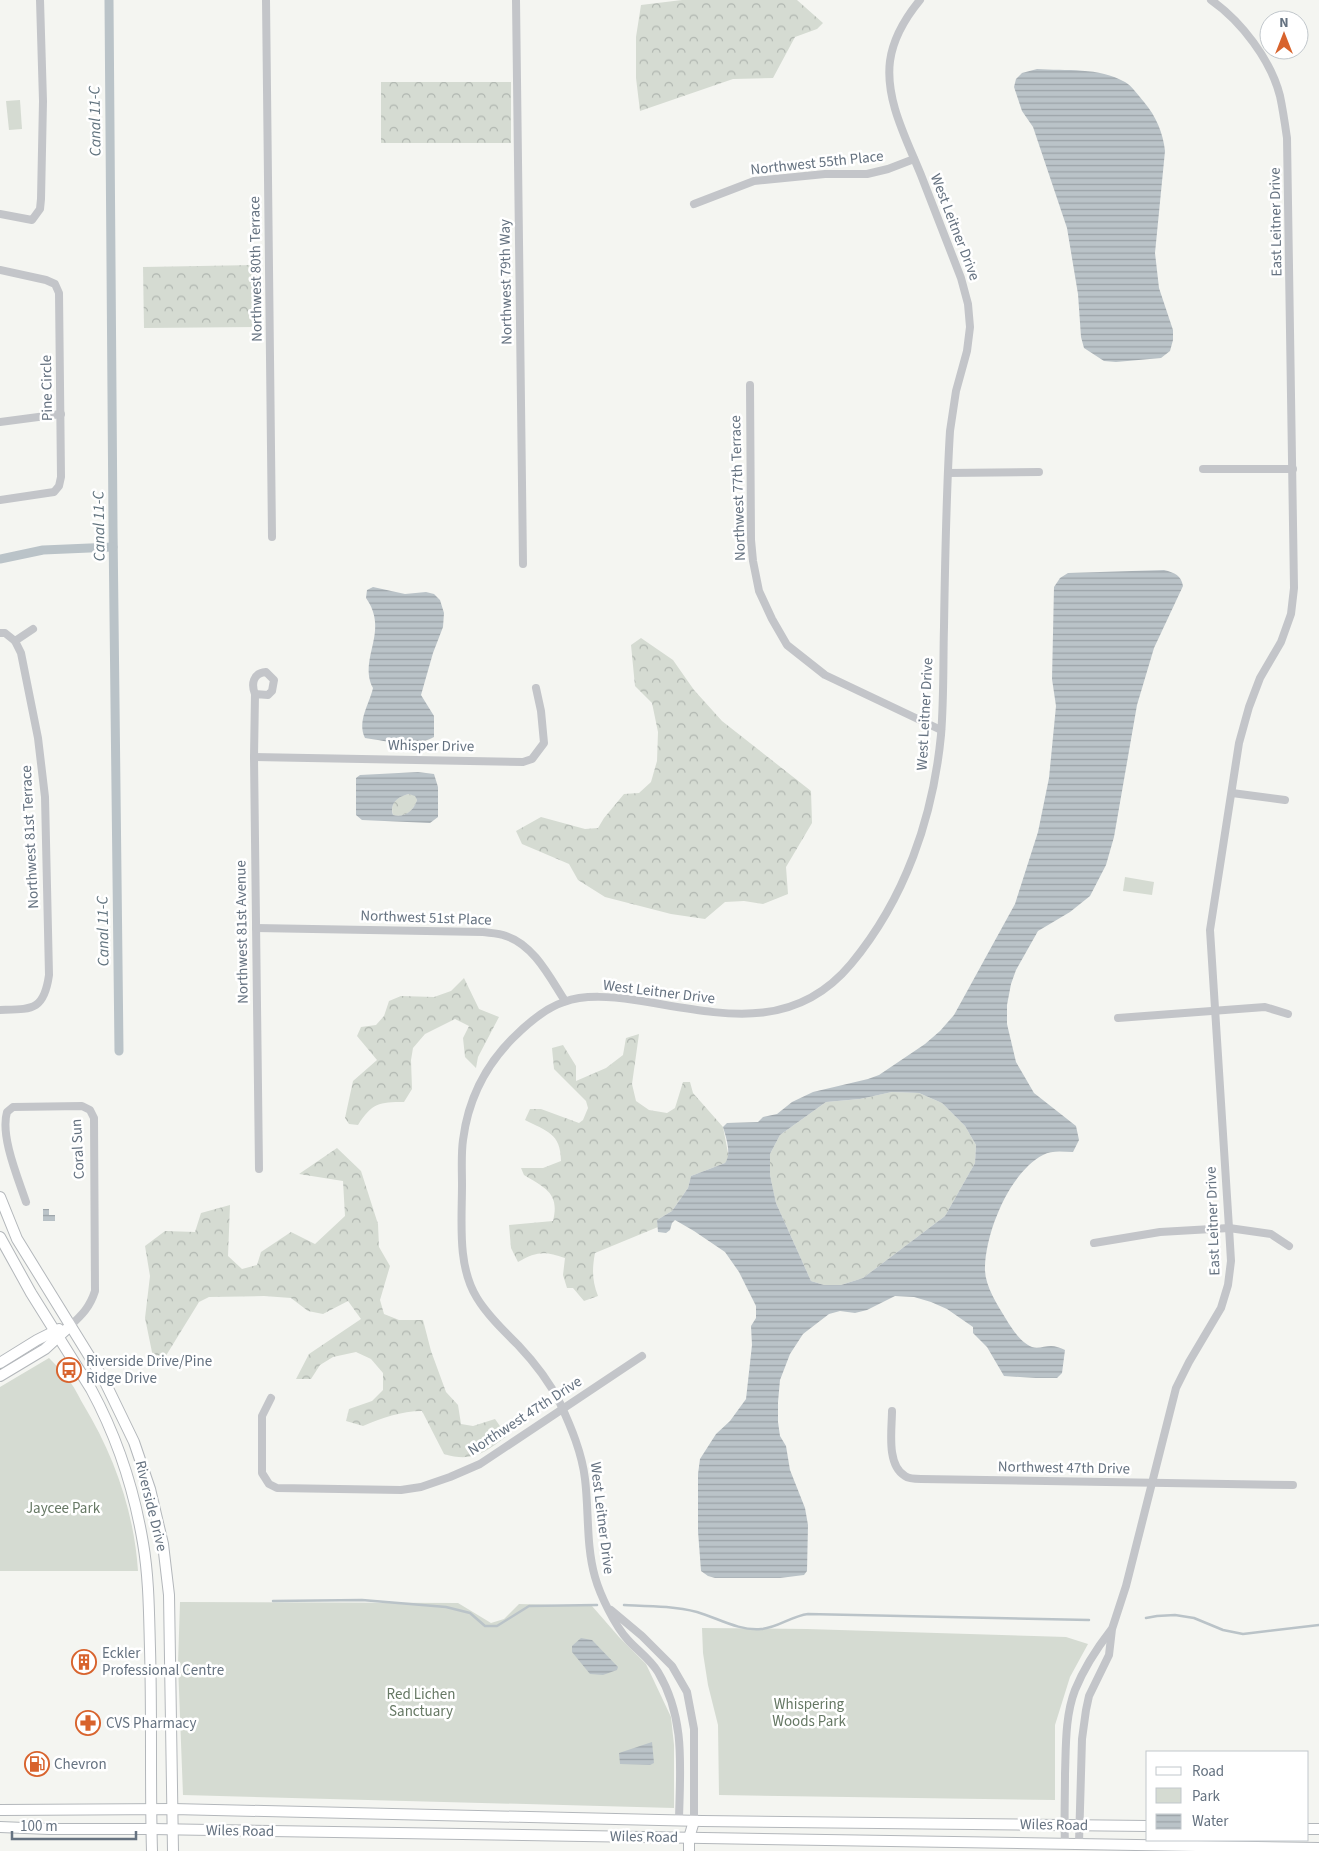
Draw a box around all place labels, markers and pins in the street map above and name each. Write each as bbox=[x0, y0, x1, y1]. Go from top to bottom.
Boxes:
place label: Riverside Drive/Pine Ridge Drive bbox=[86, 1351, 212, 1389]
bus stop icon: Riverside Drive/Pine Ridge Drive bbox=[56, 1357, 82, 1383]
place label: Eckler Professional Centre bbox=[102, 1643, 224, 1681]
building icon: Eckler Professional Centre bbox=[71, 1649, 97, 1675]
pharmacy icon: CVS Pharmacy bbox=[75, 1710, 101, 1736]
place label: CVS Pharmacy bbox=[106, 1713, 196, 1734]
fuel station icon: Chevron bbox=[24, 1751, 50, 1777]
place label: Chevron bbox=[54, 1754, 107, 1775]

